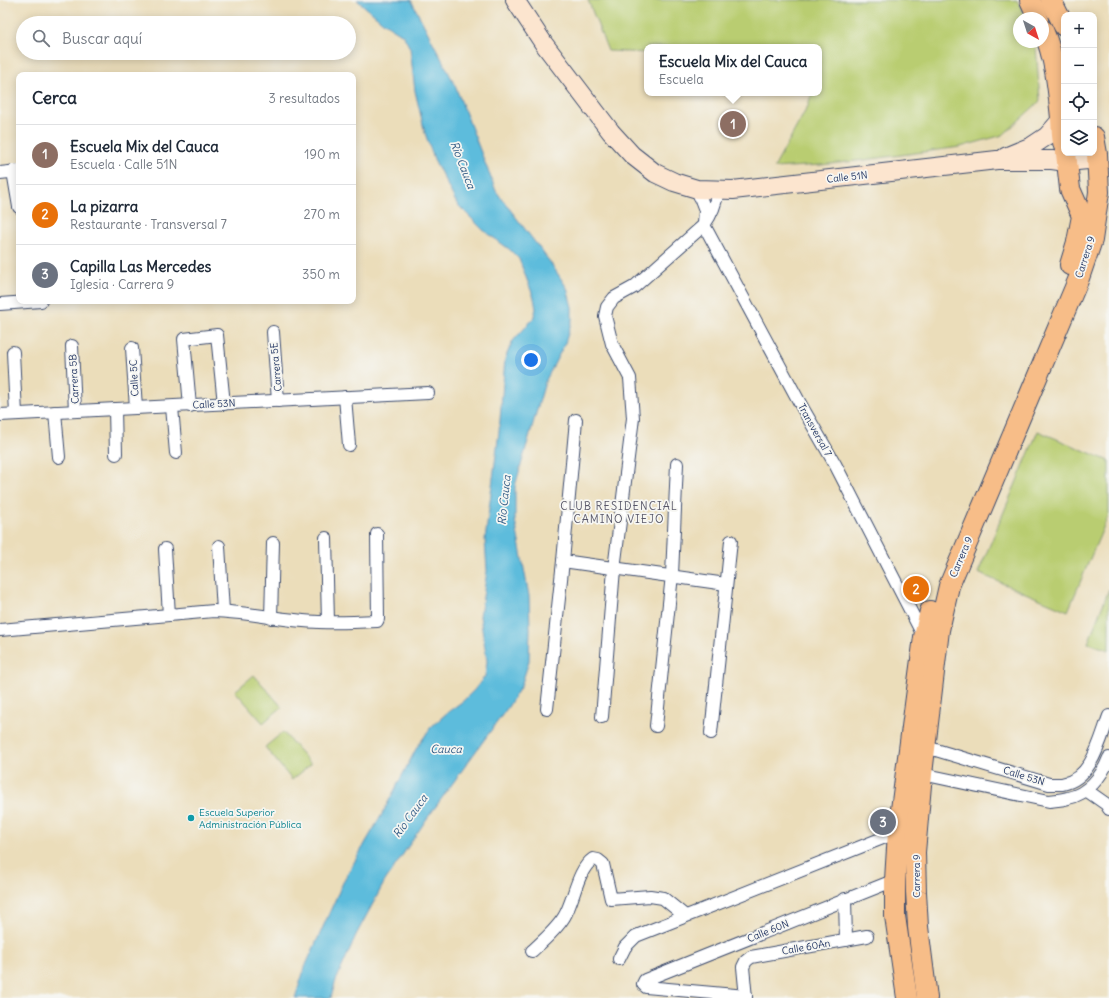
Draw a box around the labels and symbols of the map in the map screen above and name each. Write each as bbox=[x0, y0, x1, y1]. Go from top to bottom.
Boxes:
north arrow bbox=[1013, 12, 1049, 48]
pin: 1 bbox=[720, 109, 746, 139]
water label: Río Cauca bbox=[448, 139, 479, 191]
street label: Calle 51N bbox=[826, 168, 868, 186]
street label: Carrera 9 bbox=[1072, 234, 1098, 280]
street label: Carrera 5E bbox=[267, 342, 285, 392]
your location bbox=[521, 350, 541, 370]
street label: Carrera 5B bbox=[66, 353, 82, 404]
street label: Calle 5C bbox=[127, 359, 141, 397]
street label: Calle 53N bbox=[192, 396, 236, 412]
street label: Transversal 7 bbox=[795, 401, 835, 459]
water label: Río Cauca bbox=[494, 474, 514, 525]
district label: CLUB RESIDENCIAL CAMINO VIEJO bbox=[560, 499, 678, 526]
street label: Carrera 9 bbox=[947, 534, 976, 579]
pin: 2 bbox=[903, 574, 929, 604]
water label: Cauca bbox=[430, 742, 462, 756]
street label: Calle 53N bbox=[1002, 764, 1046, 788]
water label: Río Cauca bbox=[390, 791, 431, 840]
place label: Escuela Superior Administración Pública bbox=[199, 806, 302, 831]
pin: 3 bbox=[870, 807, 896, 837]
marker: Escuela Superior Administración Pública bbox=[186, 813, 196, 823]
street label: Carrera 9 bbox=[910, 854, 923, 898]
street label: Calle 60N bbox=[745, 917, 791, 945]
street label: Calle 60An bbox=[781, 936, 831, 958]

